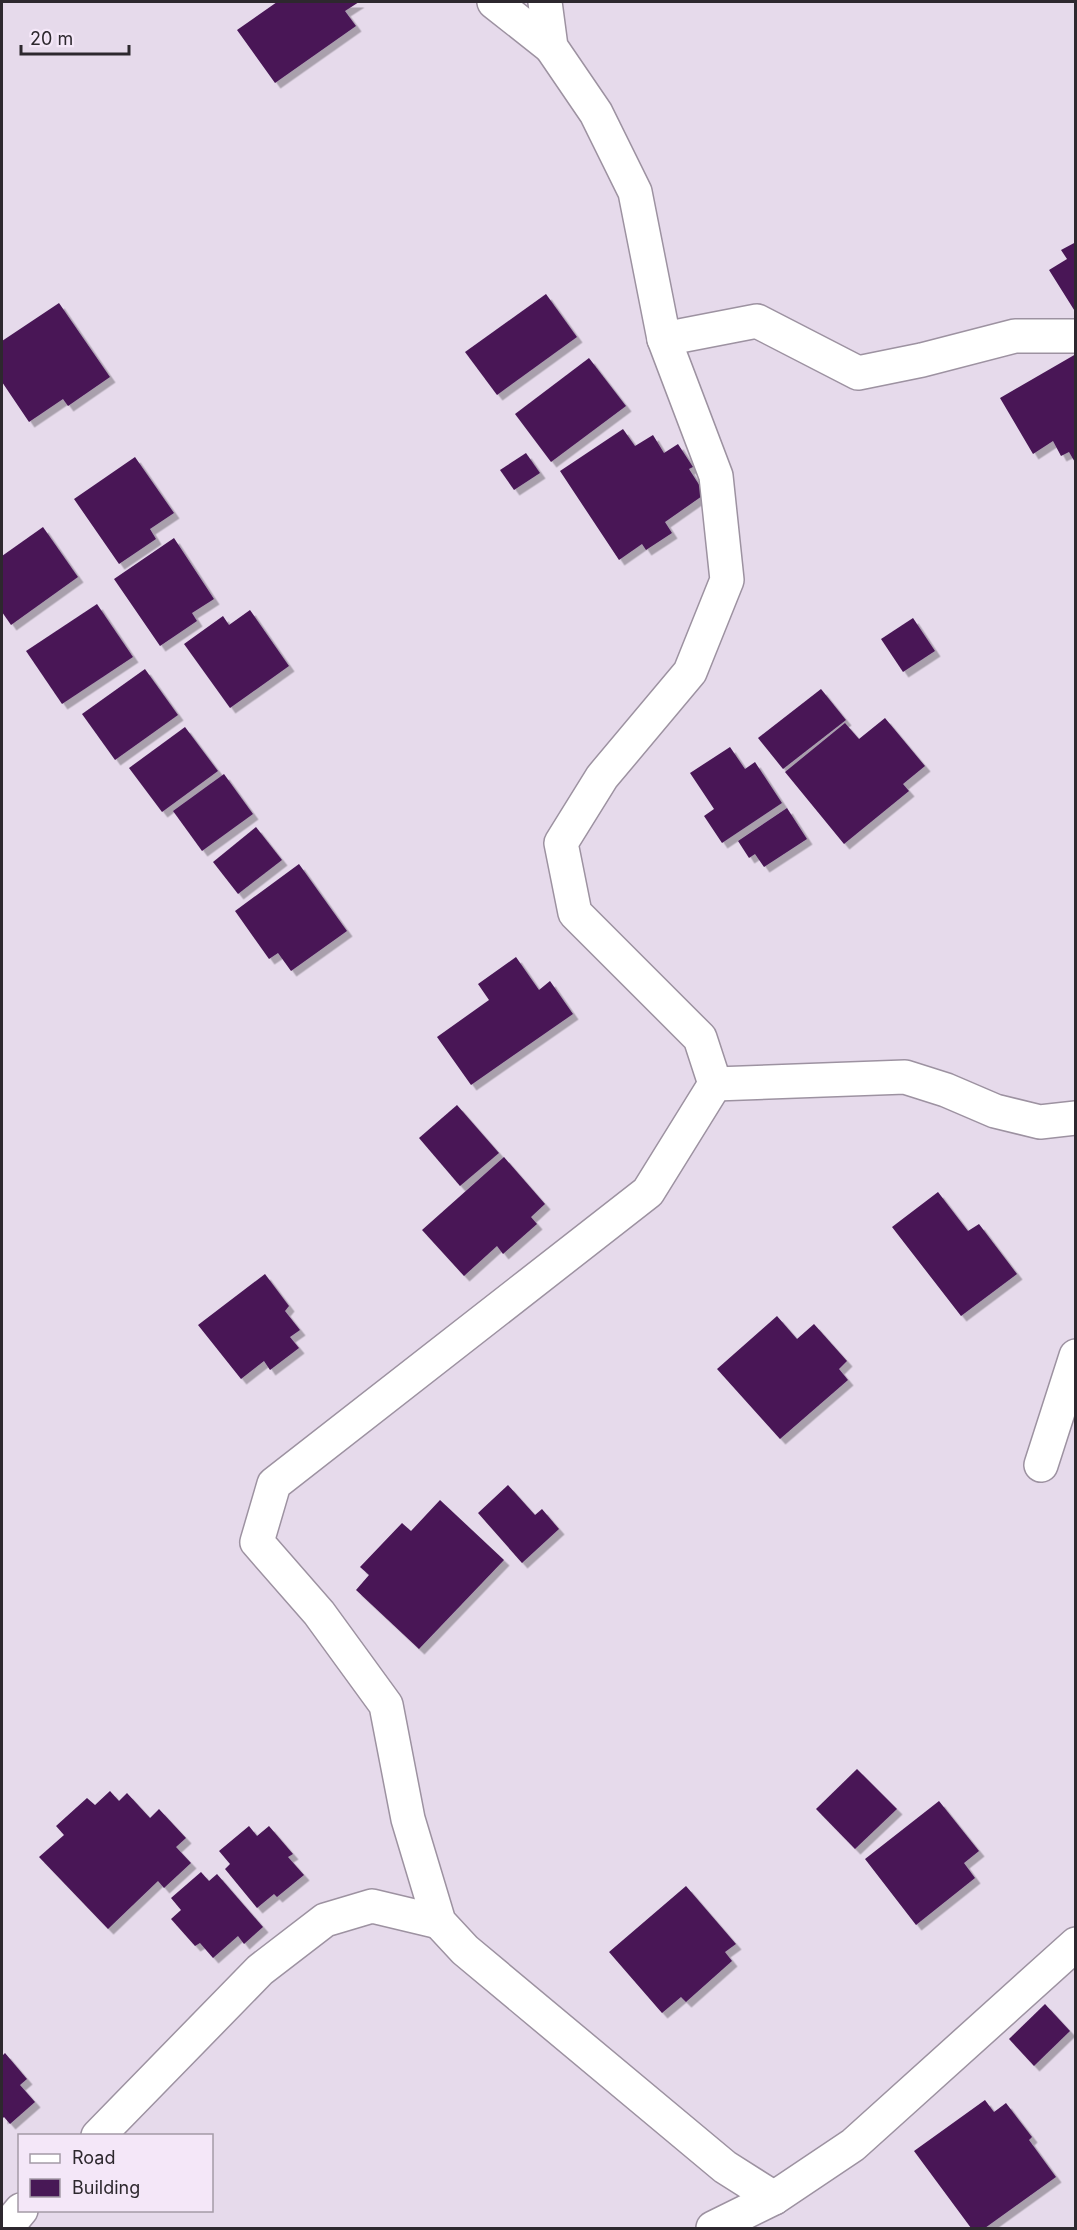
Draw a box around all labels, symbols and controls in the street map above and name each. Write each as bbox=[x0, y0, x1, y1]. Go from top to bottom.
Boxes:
scale bar bbox=[21, 18, 129, 56]
text: 20 m bbox=[30, 28, 73, 49]
legend bbox=[18, 2134, 213, 2212]
text: Road bbox=[72, 2147, 115, 2168]
text: Building bbox=[72, 2177, 140, 2198]

